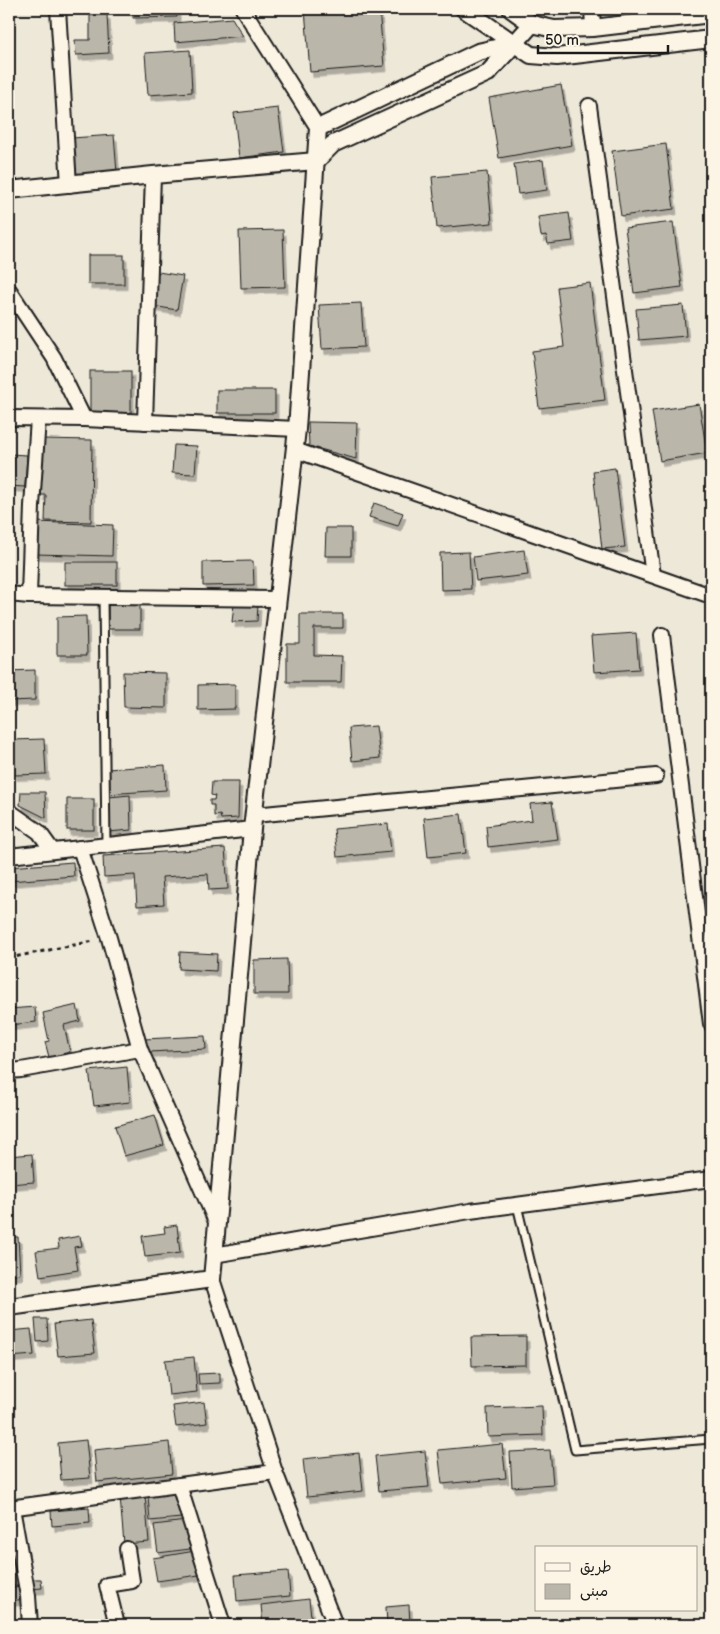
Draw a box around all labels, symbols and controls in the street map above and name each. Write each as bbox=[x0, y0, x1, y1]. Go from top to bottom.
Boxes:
scale bar bbox=[538, 22, 668, 54]
text: 50 m bbox=[545, 31, 579, 50]
legend bbox=[535, 1546, 698, 1612]
text: طريق bbox=[580, 1558, 612, 1577]
text: مبنى bbox=[580, 1582, 608, 1601]

